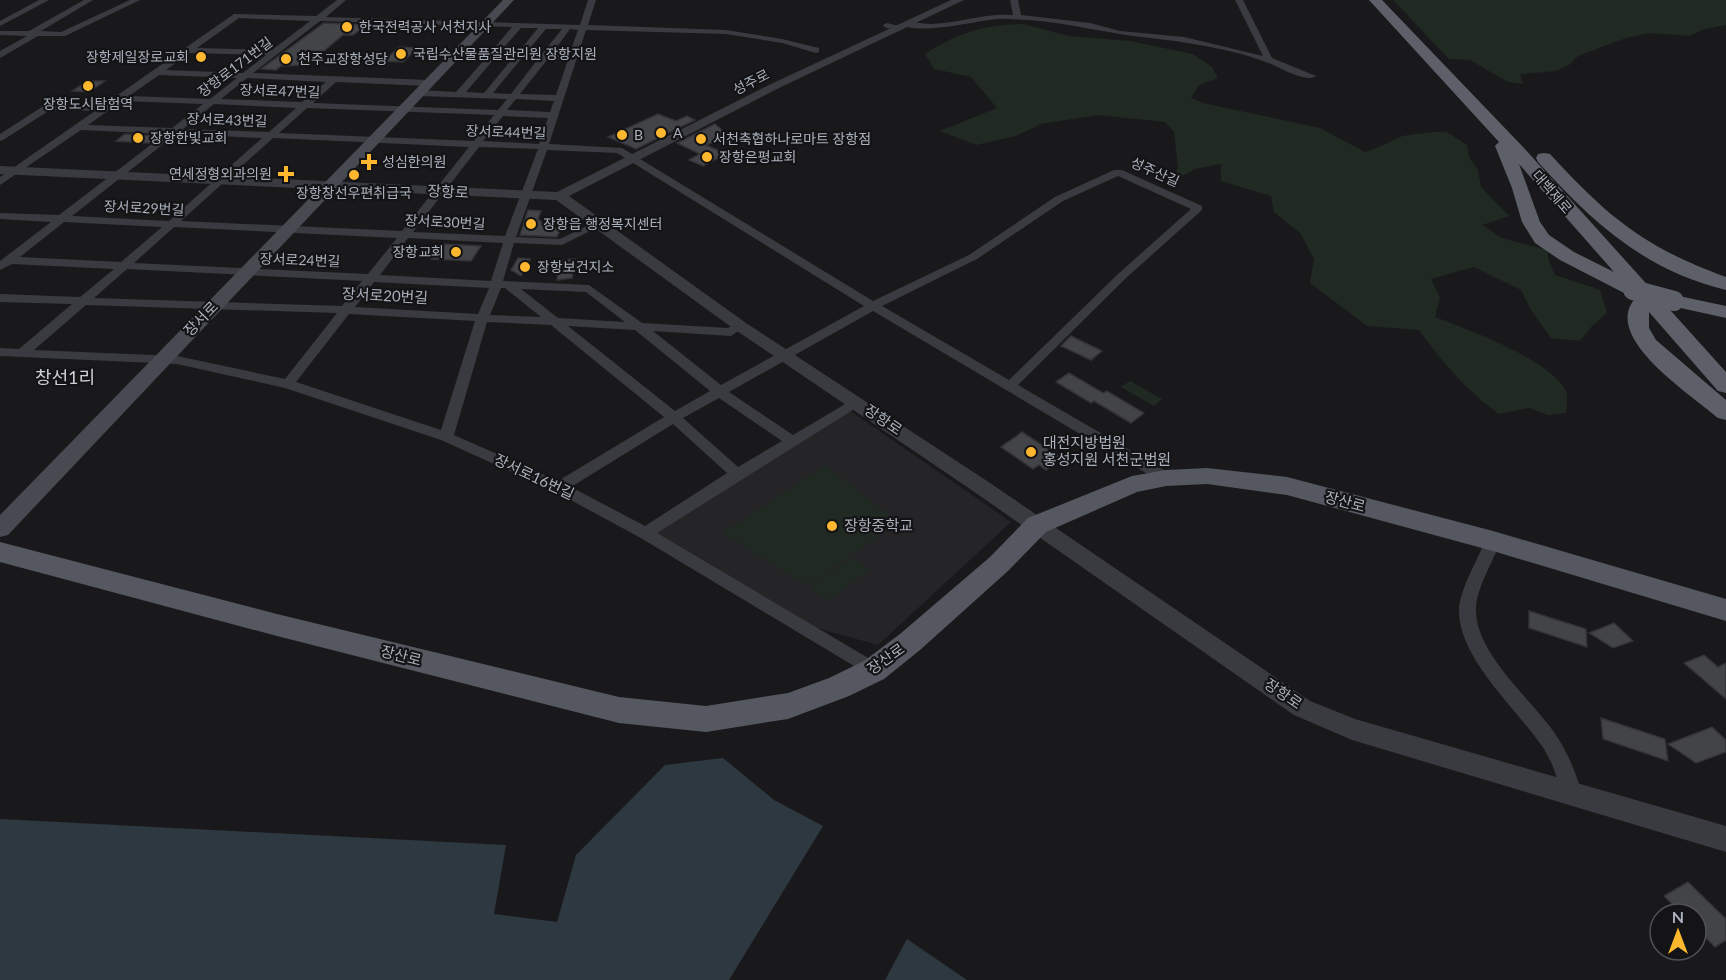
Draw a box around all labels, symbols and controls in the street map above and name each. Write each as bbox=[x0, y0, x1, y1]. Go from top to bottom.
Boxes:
place label: 한국전력공사 서천지사 bbox=[359, 18, 492, 35]
marker: 한국전력공사 서천지사 bbox=[340, 20, 354, 34]
street label: 장항로171번길 bbox=[194, 33, 275, 100]
place label: 국립수산물품질관리원 장항지원 bbox=[413, 45, 597, 62]
marker: 국립수산물품질관리원 장항지원 bbox=[394, 47, 408, 61]
place label: 장항제일장로교회 bbox=[86, 48, 189, 65]
marker: 장항제일장로교회 bbox=[194, 50, 208, 64]
place label: 천주교장항성당 bbox=[298, 50, 388, 67]
marker: 천주교장항성당 bbox=[279, 52, 293, 66]
street label: 성주로 bbox=[730, 65, 772, 98]
marker: 장항도시탐험역 bbox=[81, 79, 95, 93]
street label: 장서로47번길 bbox=[239, 81, 321, 100]
place label: 장항도시탐험역 bbox=[43, 95, 133, 112]
street label: 장서로43번길 bbox=[186, 110, 268, 129]
street label: 장서로44번길 bbox=[465, 122, 547, 141]
place label: A bbox=[673, 124, 683, 141]
place label: B bbox=[634, 126, 643, 143]
marker: A bbox=[654, 126, 668, 140]
marker: B bbox=[615, 128, 629, 142]
place label: 장항한빛교회 bbox=[150, 129, 227, 146]
place label: 서천축협하나로마트 장항점 bbox=[713, 130, 871, 147]
marker: 장항한빛교회 bbox=[131, 131, 145, 145]
marker: 서천축협하나로마트 장항점 bbox=[694, 132, 708, 146]
place label: 장항은평교회 bbox=[719, 148, 796, 165]
marker: 장항은평교회 bbox=[700, 150, 714, 164]
marker: 성심한의원 bbox=[360, 153, 378, 171]
place label: 성심한의원 bbox=[382, 153, 446, 170]
street label: 성주산길 bbox=[1128, 153, 1182, 190]
place label: 연세정형외과의원 bbox=[169, 165, 272, 182]
marker: 연세정형외과의원 bbox=[277, 165, 295, 183]
street label: 대백제로 bbox=[1529, 167, 1576, 217]
marker: 장항창선우편취급국 bbox=[347, 168, 361, 182]
street label: 장항로 bbox=[427, 181, 469, 201]
place label: 장항창선우편취급국 bbox=[296, 184, 412, 201]
street label: 장서로29번길 bbox=[103, 197, 185, 218]
street label: 장서로30번길 bbox=[404, 211, 486, 232]
place label: 장항읍 행정복지센터 bbox=[543, 215, 663, 232]
marker: 장항읍 행정복지센터 bbox=[524, 217, 538, 231]
place label: 장항교회 bbox=[392, 243, 444, 260]
marker: 장항교회 bbox=[449, 245, 463, 259]
street label: 장서로24번길 bbox=[259, 250, 341, 269]
place label: 장항보건지소 bbox=[537, 258, 614, 275]
marker: 장항보건지소 bbox=[518, 260, 532, 274]
street label: 장서로20번길 bbox=[341, 284, 429, 306]
street label: 장서로 bbox=[179, 297, 221, 339]
district label: 창선1리 bbox=[35, 366, 95, 388]
street label: 장항로 bbox=[861, 400, 906, 438]
place label: 대전지방법원 홍성지원 서천군법원 bbox=[1043, 433, 1171, 468]
marker: 대전지방법원 홍성지원 서천군법원 bbox=[1024, 445, 1038, 459]
street label: 장서로16번길 bbox=[491, 450, 577, 503]
street label: 장산로 bbox=[1323, 487, 1368, 515]
place label: 장항중학교 bbox=[844, 516, 913, 534]
marker: 장항중학교 bbox=[825, 519, 839, 533]
street label: 장산로 bbox=[863, 639, 908, 677]
street label: 장산로 bbox=[379, 641, 424, 669]
street label: 장항로 bbox=[1261, 674, 1306, 712]
north arrow bbox=[1648, 902, 1708, 962]
text: N bbox=[1672, 907, 1684, 926]

